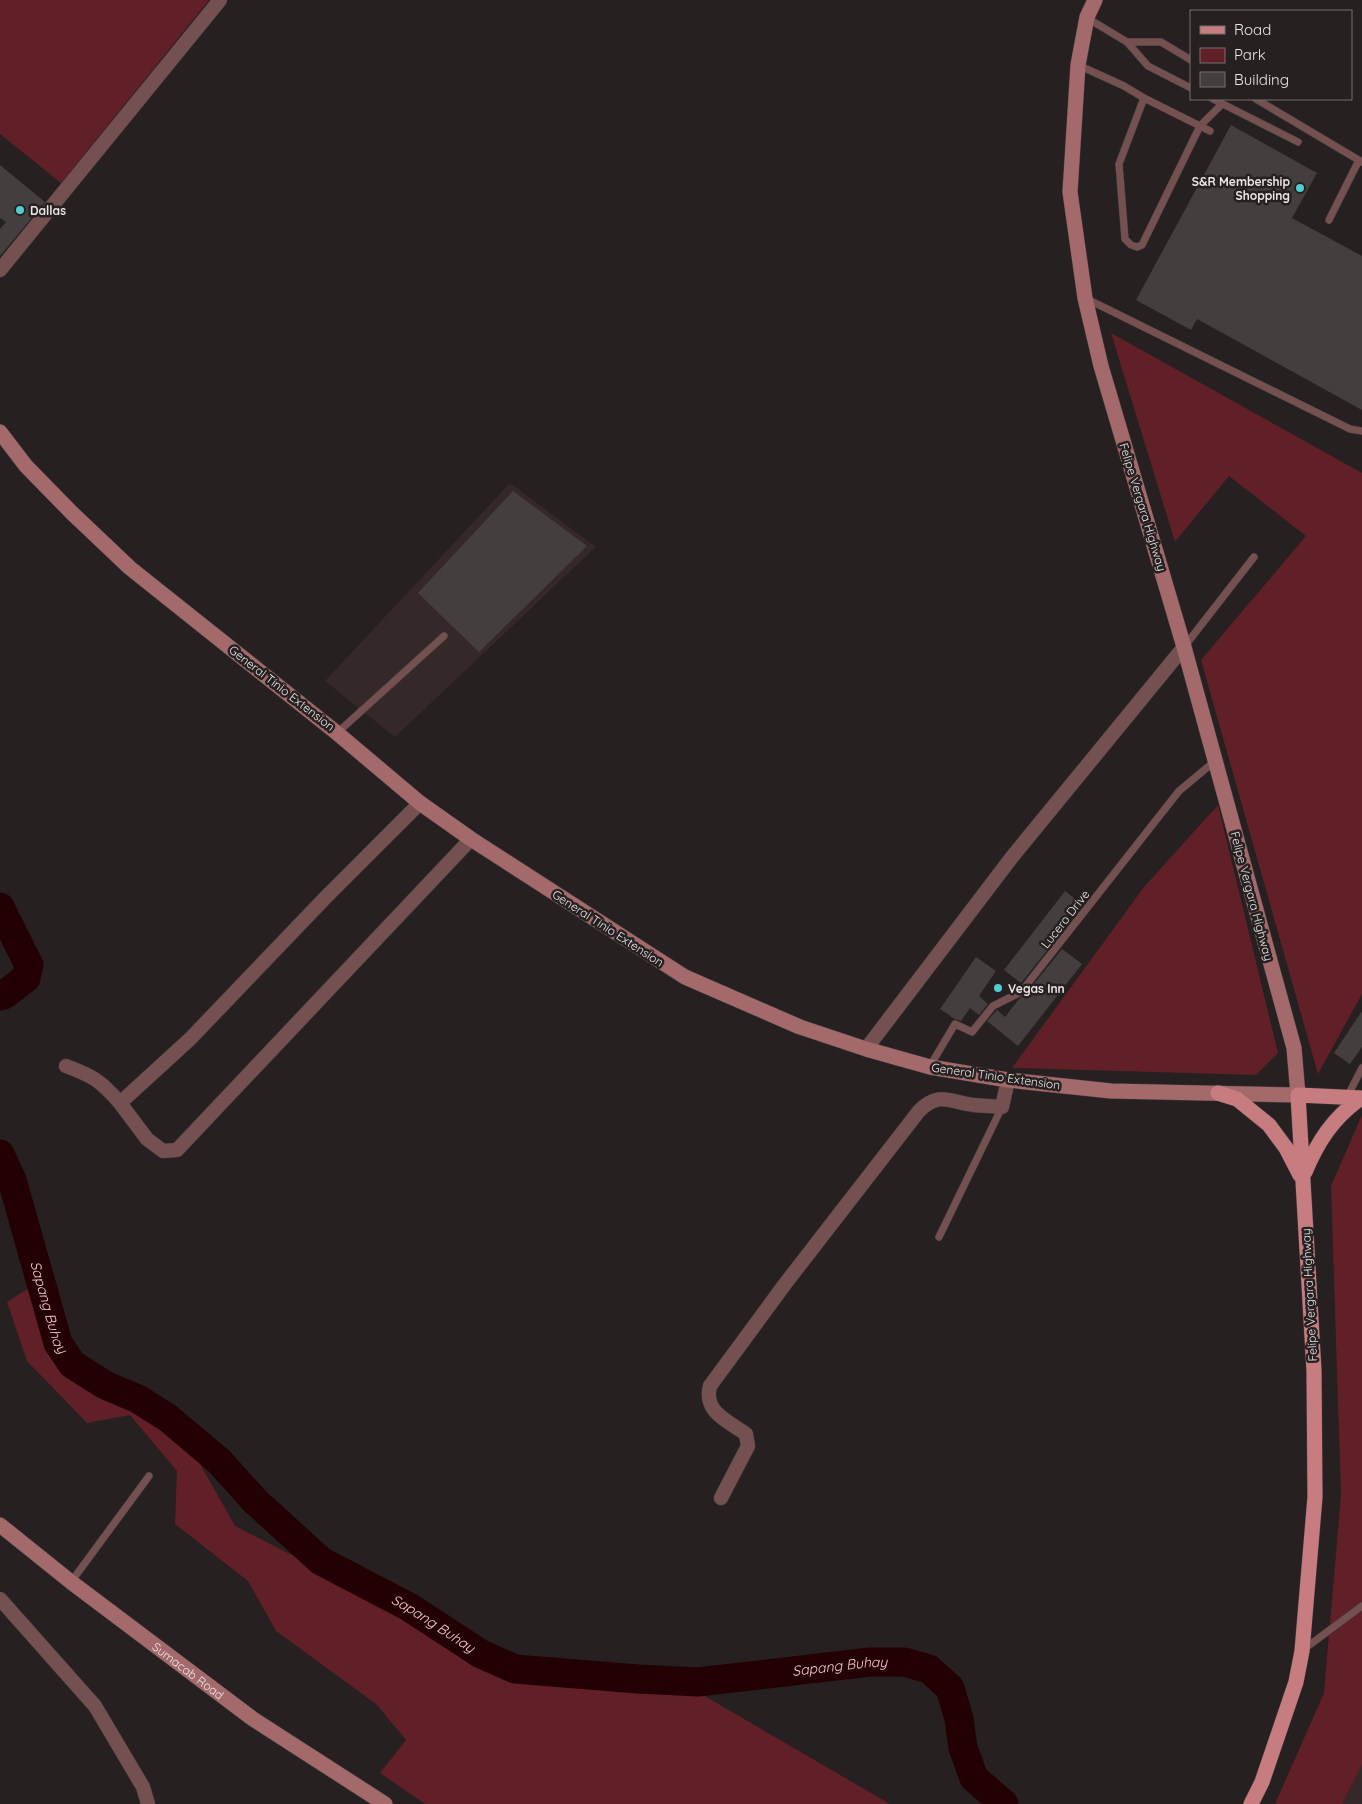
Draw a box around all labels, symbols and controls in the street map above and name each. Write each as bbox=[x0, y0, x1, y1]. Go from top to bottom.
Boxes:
legend bbox=[1190, 10, 1352, 100]
text: Road bbox=[1234, 20, 1271, 39]
text: Park bbox=[1234, 45, 1266, 64]
text: Building bbox=[1234, 70, 1289, 89]
place label: S&R Membership Shopping bbox=[1192, 174, 1290, 203]
marker: S&R Membership Shopping bbox=[1294, 182, 1306, 194]
place label: Dallas bbox=[30, 203, 66, 218]
marker: Dallas bbox=[14, 204, 26, 216]
street label: Felipe Vergara Highway bbox=[1116, 441, 1170, 573]
street label: General Tinio Extension bbox=[226, 642, 338, 734]
street label: Felipe Vergara Highway bbox=[1227, 830, 1277, 962]
street label: General Tinio Extension bbox=[549, 886, 667, 970]
street label: Lucero Drive bbox=[1038, 887, 1093, 951]
place label: Vegas Inn bbox=[1008, 981, 1065, 996]
marker: Vegas Inn bbox=[992, 982, 1004, 994]
street label: General Tinio Extension bbox=[931, 1060, 1061, 1092]
street label: Felipe Vergara Highway bbox=[1298, 1228, 1320, 1362]
water label: Sapang Buhay bbox=[26, 1259, 72, 1358]
water label: Sapang Buhay bbox=[388, 1590, 479, 1657]
street label: Sumacab Road bbox=[150, 1639, 227, 1702]
water label: Sapang Buhay bbox=[791, 1653, 888, 1680]

